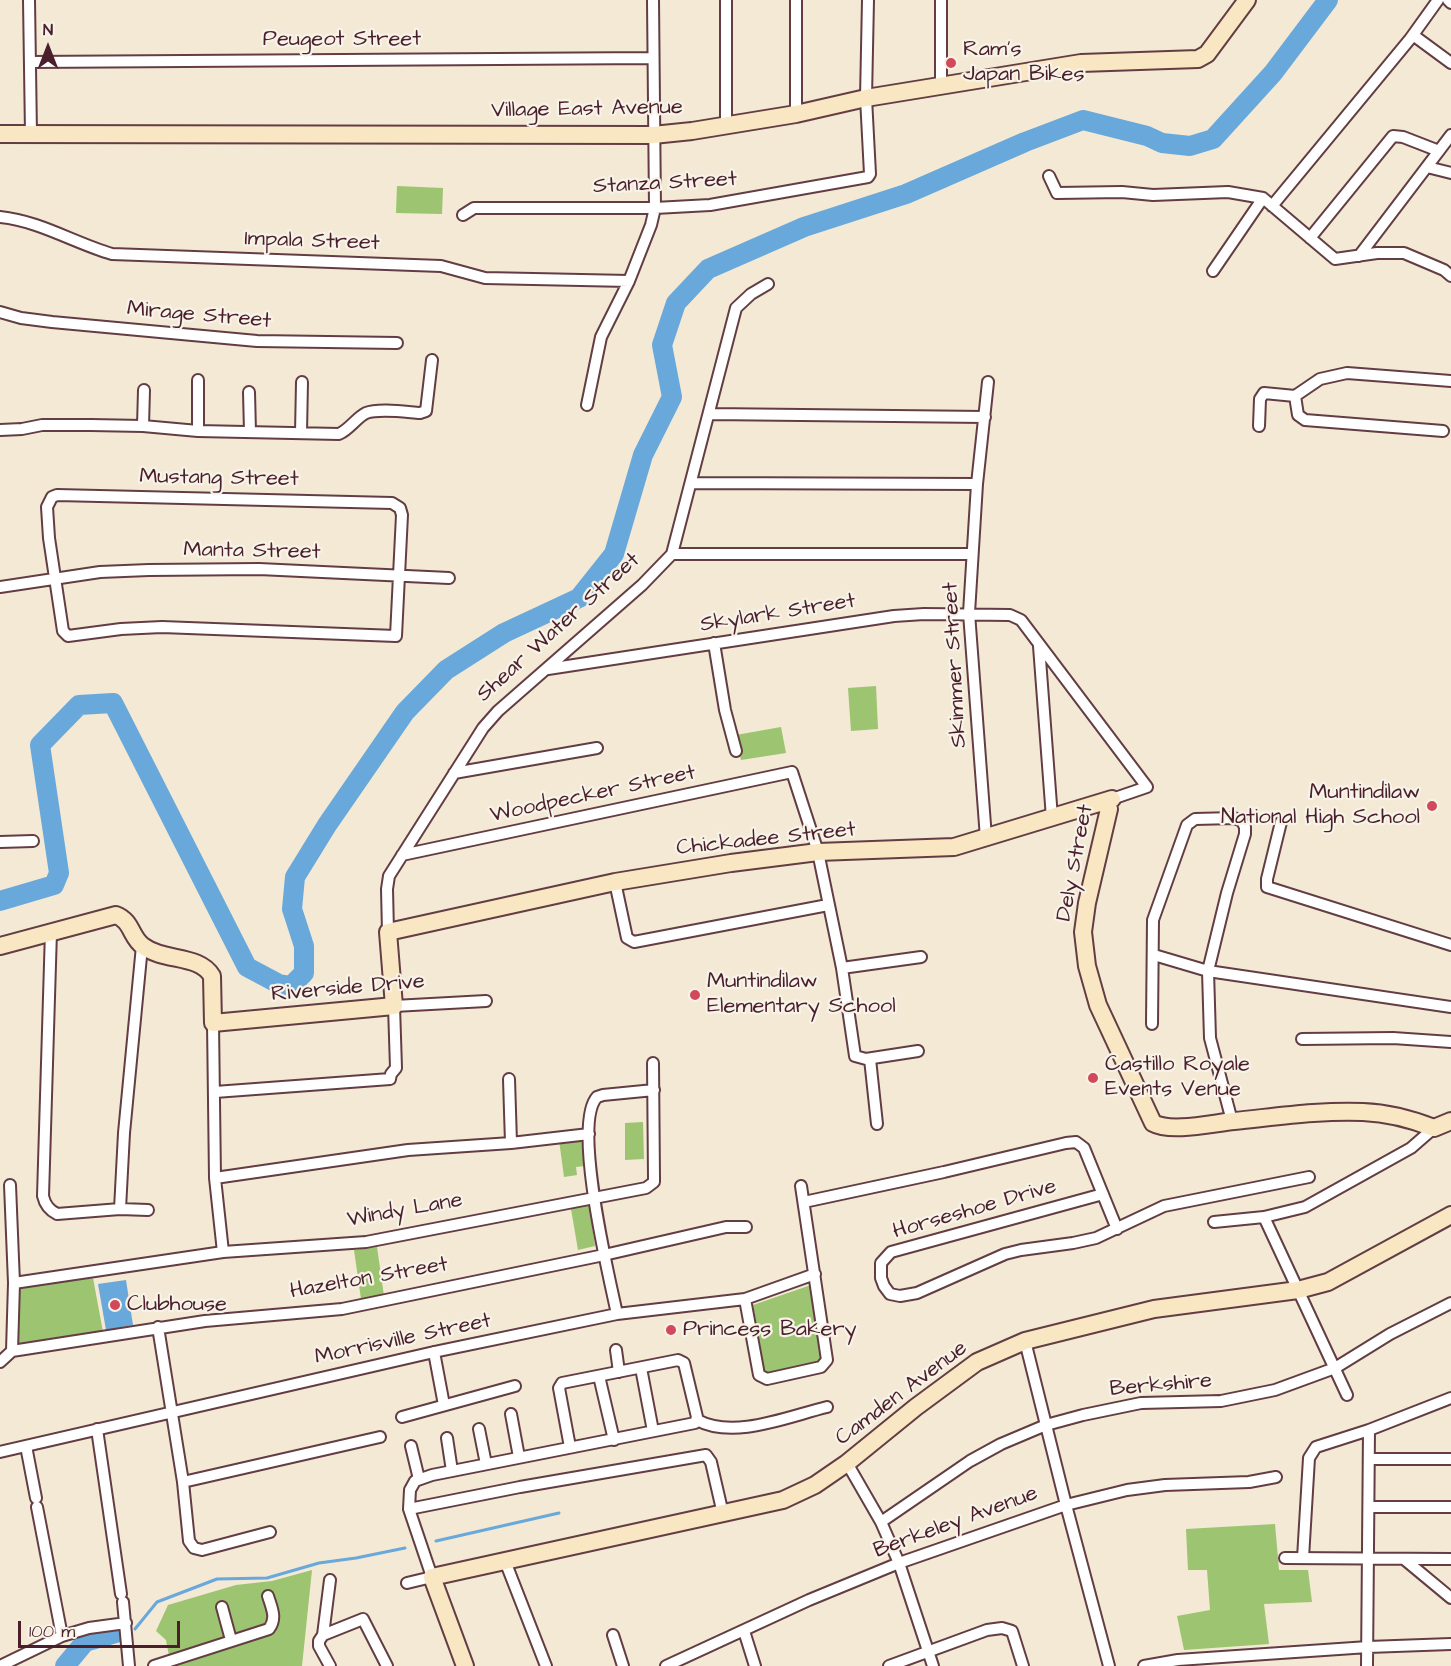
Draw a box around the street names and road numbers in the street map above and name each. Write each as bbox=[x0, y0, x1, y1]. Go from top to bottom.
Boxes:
street label: Peugeot Street bbox=[263, 27, 421, 53]
street label: Village East Avenue bbox=[491, 95, 683, 125]
street label: Stanza Street bbox=[592, 167, 738, 201]
street label: Impala Street bbox=[244, 226, 380, 258]
street label: Mirage Street bbox=[126, 297, 272, 335]
street label: Mustang Street bbox=[139, 464, 299, 494]
street label: Manta Street bbox=[183, 538, 321, 566]
street label: Shear Water Street bbox=[472, 548, 646, 708]
street label: Skimmer Street bbox=[938, 581, 974, 749]
street label: Skylark Street bbox=[699, 589, 857, 639]
street label: Woodpecker Street bbox=[488, 760, 698, 830]
street label: Dely Street bbox=[1052, 802, 1100, 924]
street label: Chickadee Street bbox=[675, 817, 857, 863]
street label: Riverside Drive bbox=[270, 969, 426, 1009]
street label: Horseshoe Drive bbox=[890, 1174, 1060, 1246]
street label: Windy Lane bbox=[345, 1188, 465, 1234]
street label: Hazelton Street bbox=[288, 1252, 450, 1306]
street label: Morrisville Street bbox=[312, 1308, 494, 1372]
street label: Camden Avenue bbox=[831, 1336, 973, 1452]
street label: Berkshire bbox=[1109, 1368, 1213, 1404]
street label: Berkeley Avenue bbox=[870, 1481, 1042, 1565]

